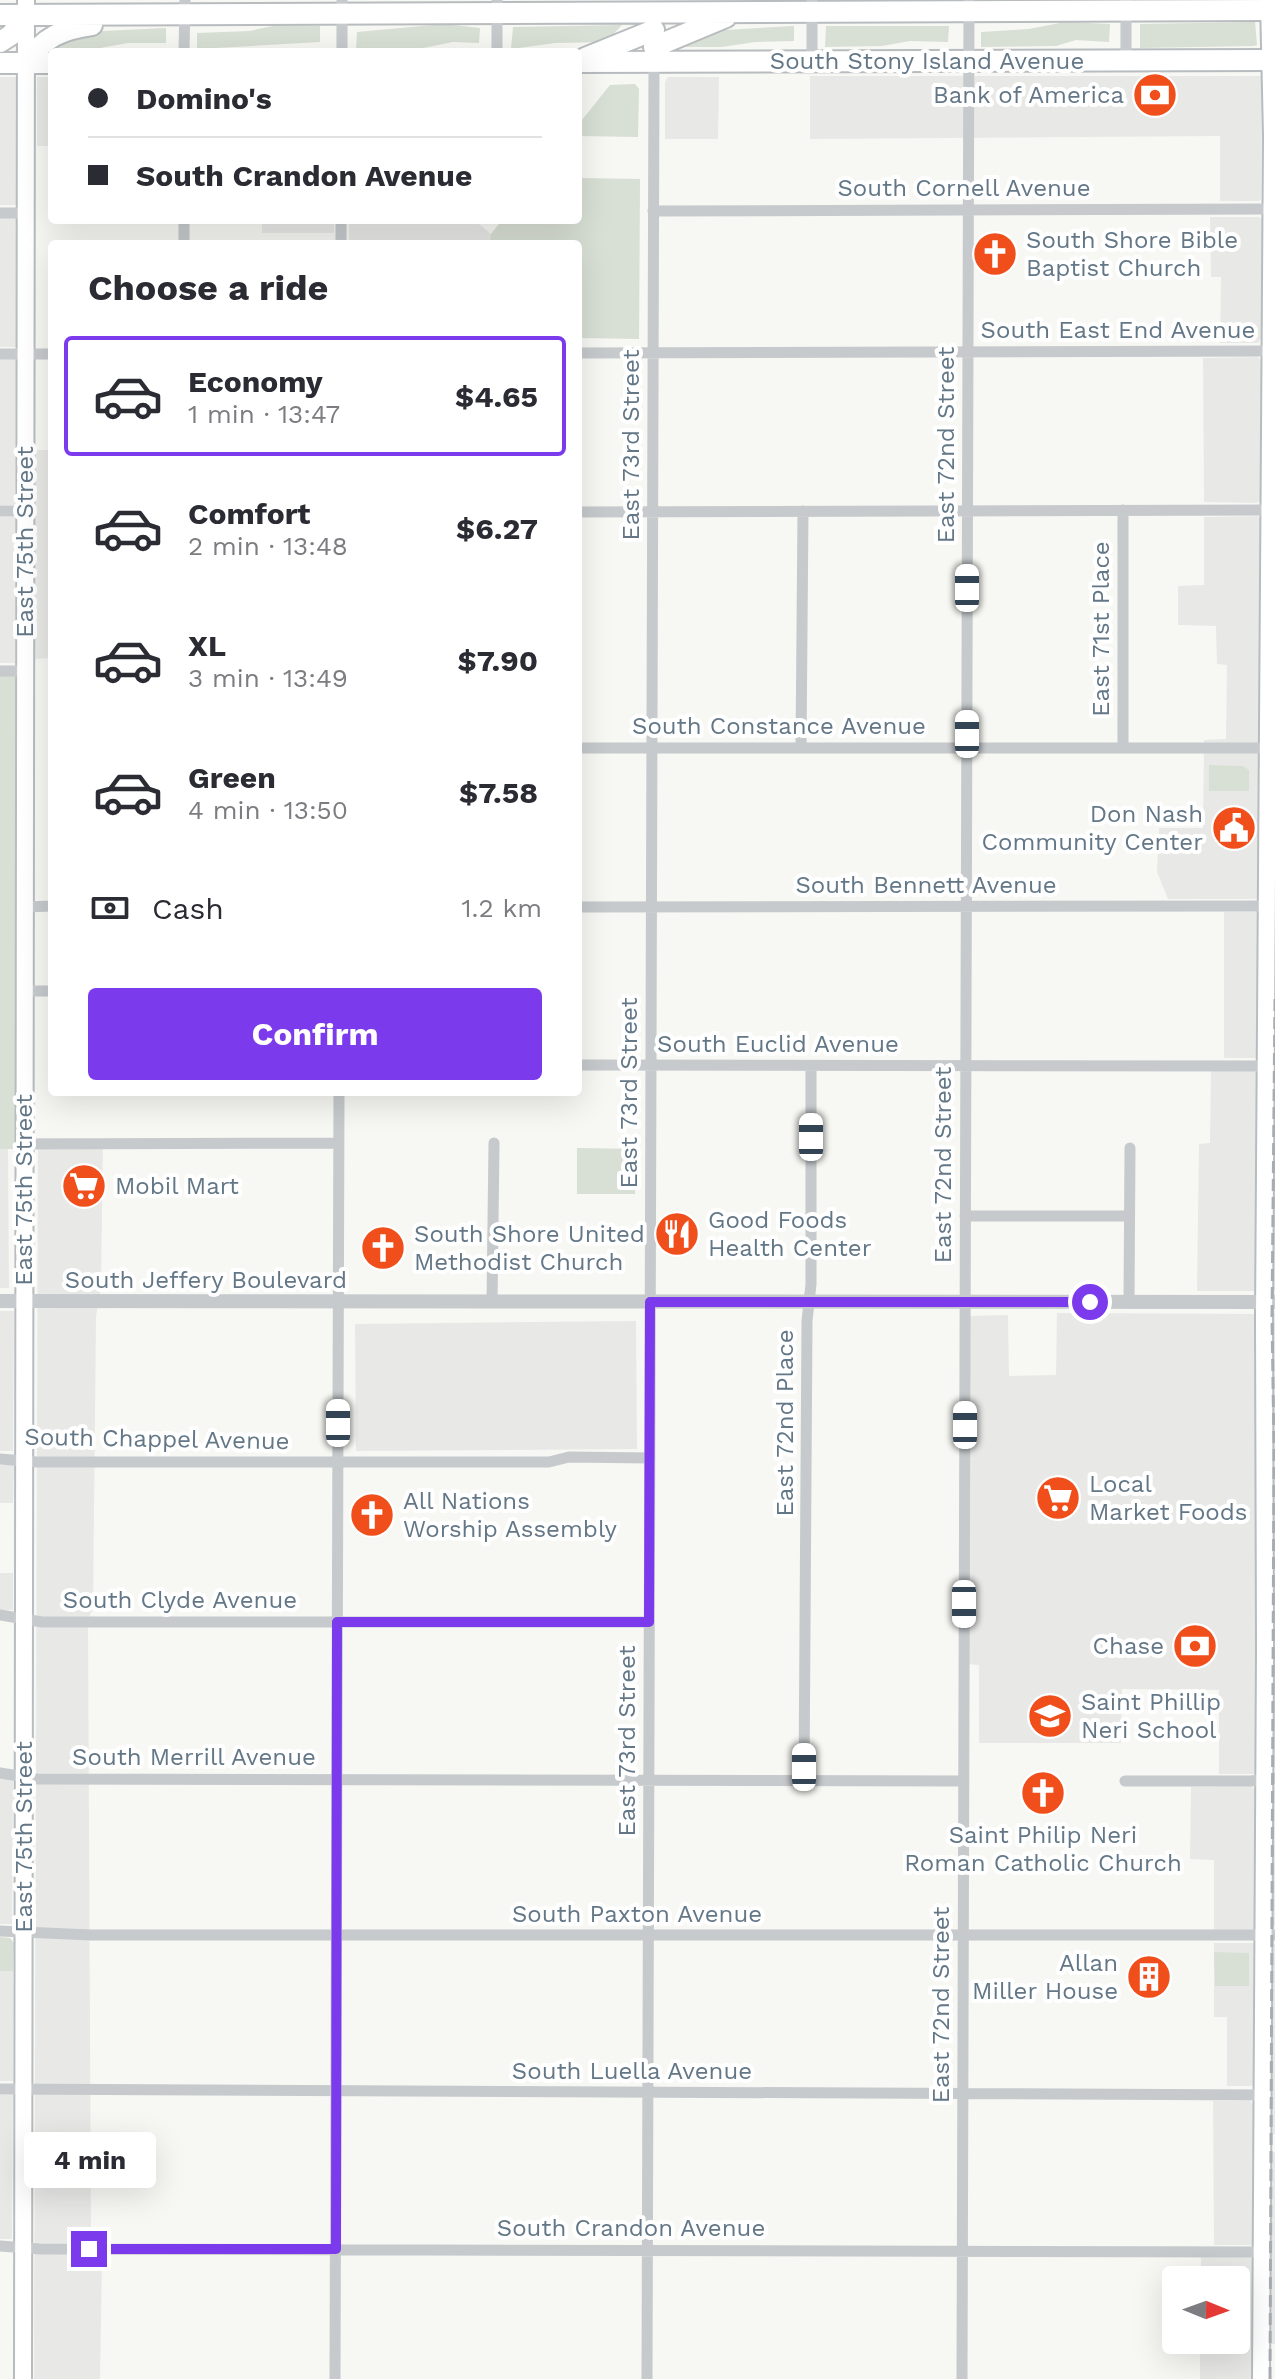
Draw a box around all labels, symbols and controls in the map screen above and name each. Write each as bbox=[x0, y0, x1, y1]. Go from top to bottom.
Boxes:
street label: South Stony Island Avenue bbox=[770, 47, 1084, 75]
bank icon: Bank of America bbox=[1131, 71, 1179, 119]
text: Domino's bbox=[136, 81, 272, 116]
place label: Bank of America bbox=[933, 81, 1124, 109]
text: South Crandon Avenue bbox=[136, 158, 472, 193]
street label: South Cornell Avenue bbox=[837, 174, 1091, 202]
place label: South Shore Bible Baptist Church bbox=[1026, 226, 1238, 282]
church icon: South Shore Bible Baptist Church bbox=[971, 230, 1019, 278]
text: Choose a ride bbox=[88, 267, 328, 309]
street label: South East End Avenue bbox=[981, 316, 1255, 344]
street label: East 72nd Street bbox=[932, 347, 960, 543]
street label: East 73rd Street bbox=[617, 349, 645, 541]
icon: car bbox=[92, 360, 164, 432]
text: Economy bbox=[188, 364, 323, 399]
text: $4.65 bbox=[455, 379, 538, 414]
text: 1 min · 13:47 bbox=[188, 399, 340, 429]
street label: East 75th Street bbox=[11, 446, 39, 638]
icon: car bbox=[92, 492, 164, 564]
text: Comfort bbox=[188, 496, 310, 531]
text: $6.27 bbox=[456, 511, 538, 546]
text: 2 min · 13:48 bbox=[188, 531, 348, 561]
street label: East 71st Place bbox=[1087, 541, 1115, 717]
car bbox=[955, 564, 979, 612]
icon: car bbox=[92, 624, 164, 696]
text: XL bbox=[188, 628, 226, 663]
text: $7.90 bbox=[458, 643, 538, 678]
text: 3 min · 13:49 bbox=[188, 663, 348, 693]
car bbox=[955, 710, 979, 758]
street label: South Constance Avenue bbox=[632, 712, 926, 740]
icon: car bbox=[92, 756, 164, 828]
text: Green bbox=[188, 760, 276, 795]
text: $7.58 bbox=[459, 775, 538, 810]
text: 4 min · 13:50 bbox=[188, 795, 348, 825]
place label: Don Nash Community Center bbox=[982, 800, 1203, 856]
public building icon: Don Nash Community Center bbox=[1210, 804, 1258, 852]
street label: South Bennett Avenue bbox=[795, 871, 1057, 899]
icon: cash bbox=[88, 886, 132, 930]
text: Cash bbox=[152, 891, 224, 926]
text: 1.2 km bbox=[461, 893, 542, 923]
button: Confirm bbox=[88, 988, 542, 1080]
street label: East 73rd Street bbox=[615, 997, 643, 1189]
street label: South Euclid Avenue bbox=[657, 1030, 899, 1058]
street label: East 72nd Street bbox=[929, 1067, 957, 1263]
street label: East 75th Street bbox=[10, 1094, 38, 1286]
car bbox=[799, 1113, 823, 1161]
supermarket icon: Mobil Mart bbox=[60, 1162, 108, 1210]
place label: Mobil Mart bbox=[115, 1172, 239, 1200]
place label: Good Foods Health Center bbox=[708, 1206, 872, 1262]
restaurant icon: Good Foods Health Center bbox=[653, 1210, 701, 1258]
place label: South Shore United Methodist Church bbox=[414, 1220, 645, 1276]
church icon: South Shore United Methodist Church bbox=[359, 1224, 407, 1272]
street label: South Jeffery Boulevard bbox=[65, 1266, 347, 1294]
route start bbox=[1072, 1284, 1108, 1320]
street label: East 72nd Place bbox=[771, 1329, 799, 1517]
car bbox=[326, 1399, 350, 1447]
car bbox=[953, 1401, 977, 1449]
street label: South Chappel Avenue bbox=[24, 1423, 290, 1455]
place label: Local Market Foods bbox=[1089, 1470, 1247, 1526]
supermarket icon: Local Market Foods bbox=[1034, 1474, 1082, 1522]
place label: All Nations Worship Assembly bbox=[403, 1487, 618, 1543]
church icon: All Nations Worship Assembly bbox=[348, 1491, 396, 1539]
car bbox=[952, 1580, 976, 1628]
street label: South Clyde Avenue bbox=[63, 1586, 297, 1614]
bank icon: Chase bbox=[1171, 1622, 1219, 1670]
place label: Chase bbox=[1093, 1632, 1164, 1660]
street label: East 73rd Street bbox=[613, 1645, 641, 1837]
place label: Saint Phillip Neri School bbox=[1081, 1688, 1221, 1744]
school or university icon: Saint Phillip Neri School bbox=[1026, 1692, 1074, 1740]
street label: East 75th Street bbox=[10, 1741, 38, 1933]
street label: South Merrill Avenue bbox=[72, 1743, 316, 1771]
car bbox=[792, 1743, 816, 1791]
church icon: Saint Philip Neri Roman Catholic Church bbox=[1019, 1769, 1067, 1817]
place label: Saint Philip Neri Roman Catholic Church bbox=[904, 1821, 1182, 1877]
street label: South Paxton Avenue bbox=[512, 1900, 762, 1928]
street label: East 72nd Street bbox=[927, 1907, 955, 2103]
place label: Allan Miller House bbox=[972, 1949, 1118, 2005]
building icon: Allan Miller House bbox=[1125, 1953, 1173, 2001]
street label: South Luella Avenue bbox=[512, 2057, 752, 2085]
callout: 4 min bbox=[23, 2133, 155, 2189]
text: 4 min bbox=[54, 2145, 126, 2175]
street label: South Crandon Avenue bbox=[497, 2214, 765, 2242]
route end bbox=[71, 2231, 107, 2267]
north arrow bbox=[1162, 2266, 1250, 2354]
map controls bbox=[1162, 2266, 1250, 2354]

